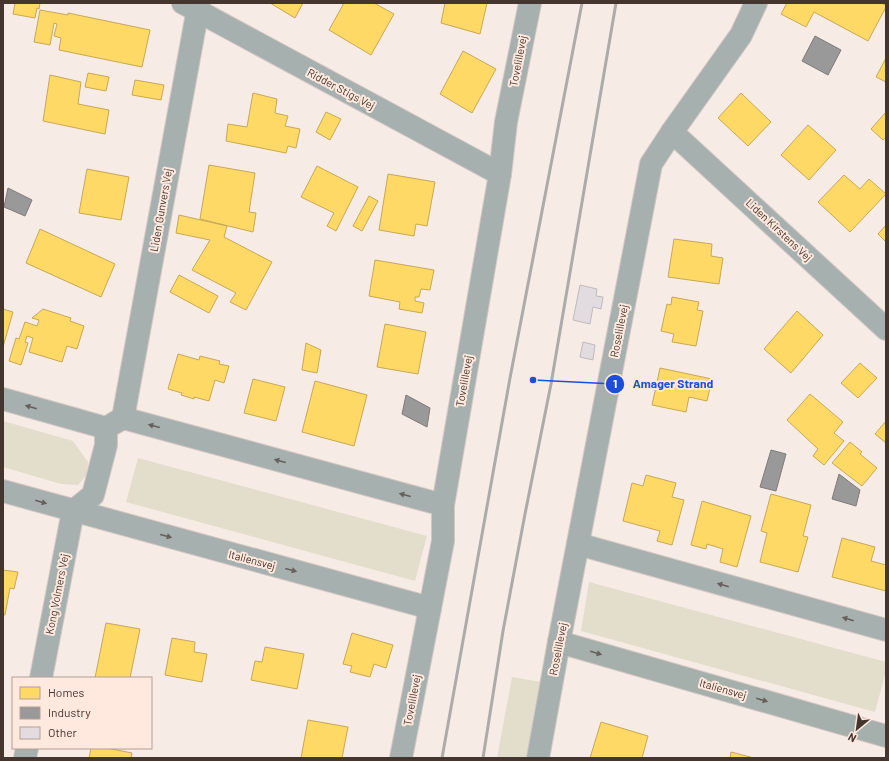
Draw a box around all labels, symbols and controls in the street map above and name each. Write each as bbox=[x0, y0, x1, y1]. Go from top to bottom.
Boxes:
street label: Tovelillevej bbox=[506, 34, 529, 88]
street label: Ridder Stigs Vej bbox=[305, 65, 377, 112]
street label: Liden Gunvers Vej bbox=[147, 167, 174, 253]
street label: Liden Kirstens Vej bbox=[744, 196, 815, 264]
street label: Roselillevej bbox=[607, 303, 630, 358]
street label: Tovelillevej bbox=[453, 354, 474, 408]
callout: Amager Strand bbox=[605, 372, 722, 396]
text: 1 bbox=[613, 376, 617, 390]
text: Amager Strand bbox=[633, 376, 713, 390]
one-way arrow bbox=[25, 404, 37, 410]
one-way arrow bbox=[148, 423, 161, 429]
one-way arrow bbox=[274, 457, 286, 463]
one-way arrow bbox=[399, 492, 411, 498]
one-way arrow bbox=[35, 499, 47, 505]
one-way arrow bbox=[160, 533, 172, 539]
street label: Italiensvej bbox=[227, 547, 277, 572]
street label: Kong Volmers Vej bbox=[42, 552, 71, 635]
one-way arrow bbox=[285, 568, 298, 574]
one-way arrow bbox=[717, 581, 729, 587]
one-way arrow bbox=[842, 616, 855, 622]
street label: Roselillevej bbox=[546, 621, 569, 676]
one-way arrow bbox=[591, 650, 603, 656]
street label: Tovelillevej bbox=[400, 673, 423, 727]
street label: Italiensvej bbox=[698, 676, 748, 701]
legend bbox=[12, 677, 152, 749]
text: Homes bbox=[48, 685, 85, 699]
one-way arrow bbox=[756, 697, 768, 703]
text: Industry bbox=[48, 705, 91, 719]
north arrow bbox=[837, 709, 877, 749]
text: Other bbox=[48, 725, 78, 739]
text: N bbox=[846, 731, 858, 746]

